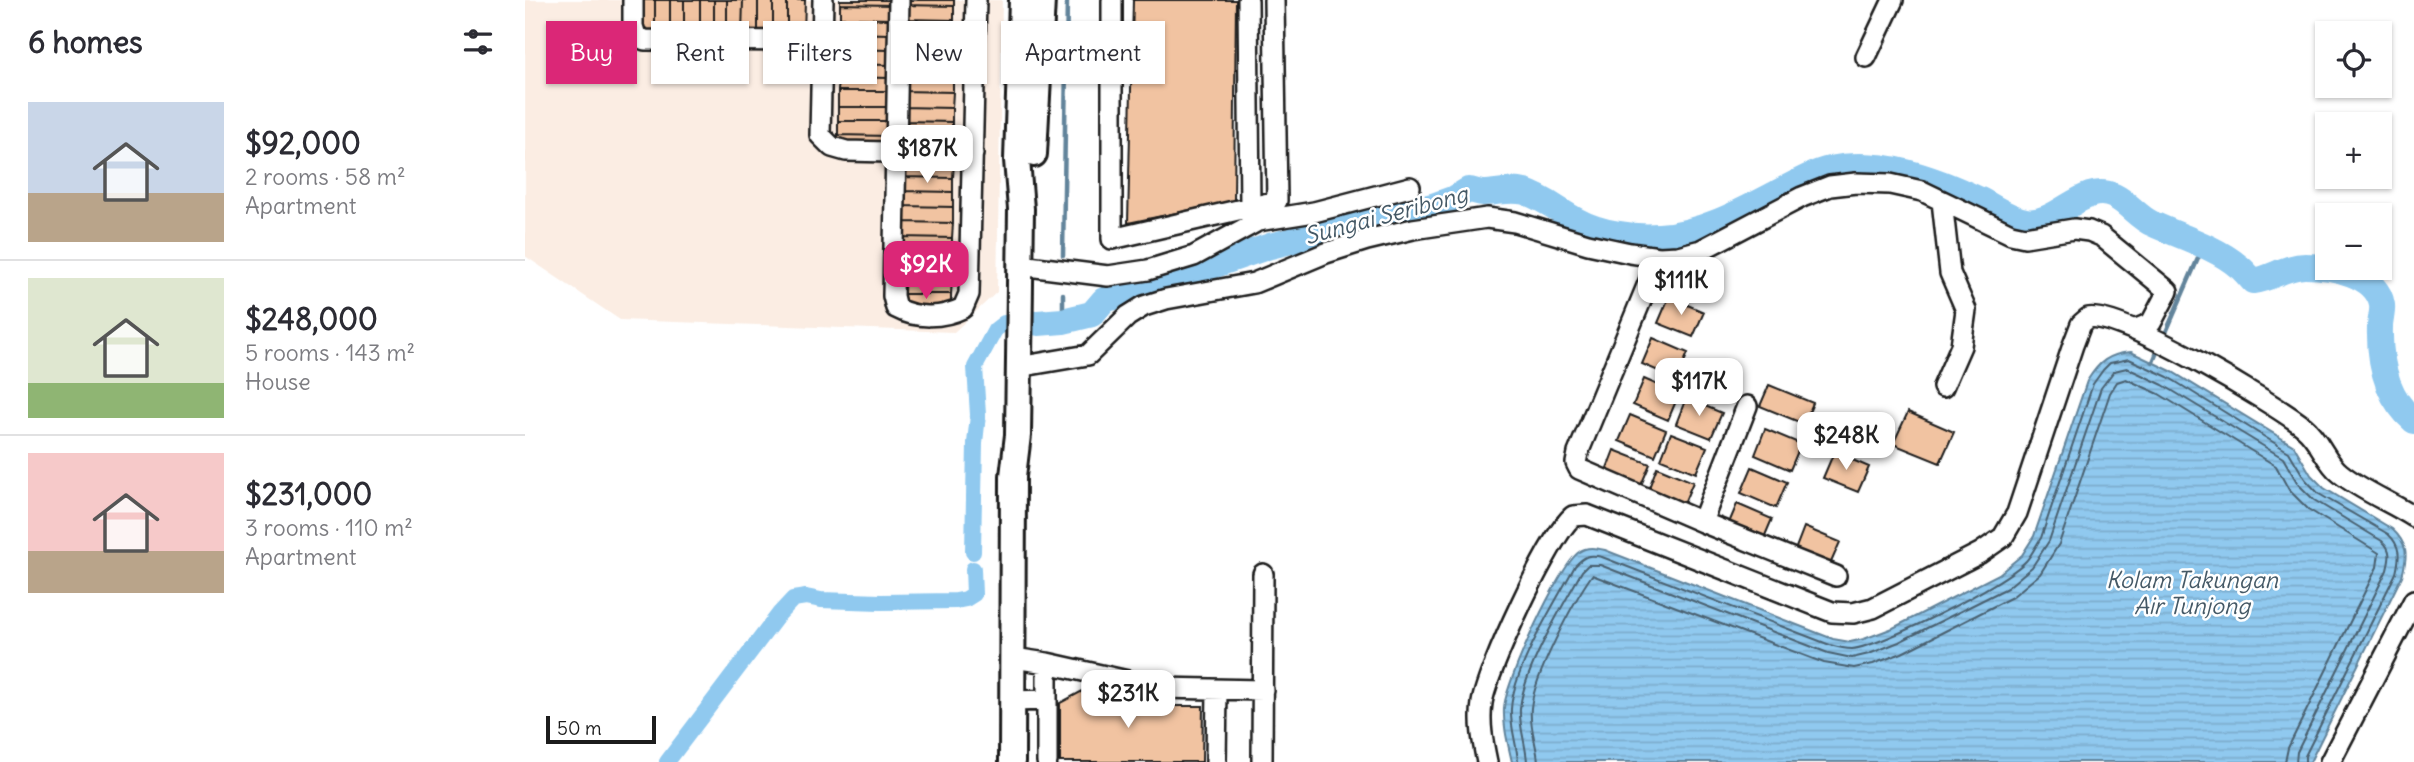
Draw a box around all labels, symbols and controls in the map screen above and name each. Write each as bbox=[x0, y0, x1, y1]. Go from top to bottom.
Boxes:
chip: Buy bbox=[546, 21, 637, 84]
chip: Rent bbox=[651, 21, 749, 84]
chip: Filters bbox=[763, 21, 877, 84]
chip: New bbox=[891, 21, 987, 84]
chip: Apartment bbox=[1001, 21, 1165, 84]
map controls bbox=[2315, 21, 2392, 280]
button: locate bbox=[2315, 21, 2392, 98]
text: 6 homes bbox=[28, 23, 143, 61]
icon: filters bbox=[459, 23, 497, 61]
button: + bbox=[2315, 112, 2392, 189]
text: $92,000 bbox=[245, 124, 361, 162]
pin: $187K bbox=[878, 125, 976, 185]
icon: home bbox=[84, 130, 168, 214]
text: $187K bbox=[897, 133, 957, 162]
text: 2 rooms · 58 m² bbox=[245, 162, 406, 191]
water label: Sungai Seribong bbox=[1301, 178, 1473, 250]
text: Apartment bbox=[245, 191, 357, 220]
button: − bbox=[2315, 203, 2392, 280]
pin: $92K bbox=[885, 242, 967, 301]
text: $92K bbox=[900, 249, 952, 278]
pin: $111K bbox=[1632, 258, 1730, 317]
text: $111K bbox=[1654, 265, 1708, 294]
text: $248,000 bbox=[245, 300, 378, 338]
icon: home bbox=[84, 306, 168, 390]
text: 5 rooms · 143 m² bbox=[245, 338, 415, 367]
pin: $117K bbox=[1650, 358, 1748, 418]
text: $117K bbox=[1671, 366, 1727, 395]
text: House bbox=[245, 367, 311, 396]
pin: $248K bbox=[1797, 412, 1895, 472]
text: $248K bbox=[1813, 420, 1879, 449]
text: $231,000 bbox=[245, 475, 372, 513]
icon: home bbox=[84, 481, 168, 565]
text: 3 rooms · 110 m² bbox=[245, 513, 413, 542]
text: Apartment bbox=[245, 542, 357, 571]
water label: Kolam Takungan Air Tunjong bbox=[2106, 565, 2279, 620]
pin: $231K bbox=[1079, 670, 1177, 730]
text: $231K bbox=[1097, 678, 1159, 707]
scale bar bbox=[546, 713, 656, 745]
text: 50 m bbox=[557, 716, 602, 740]

